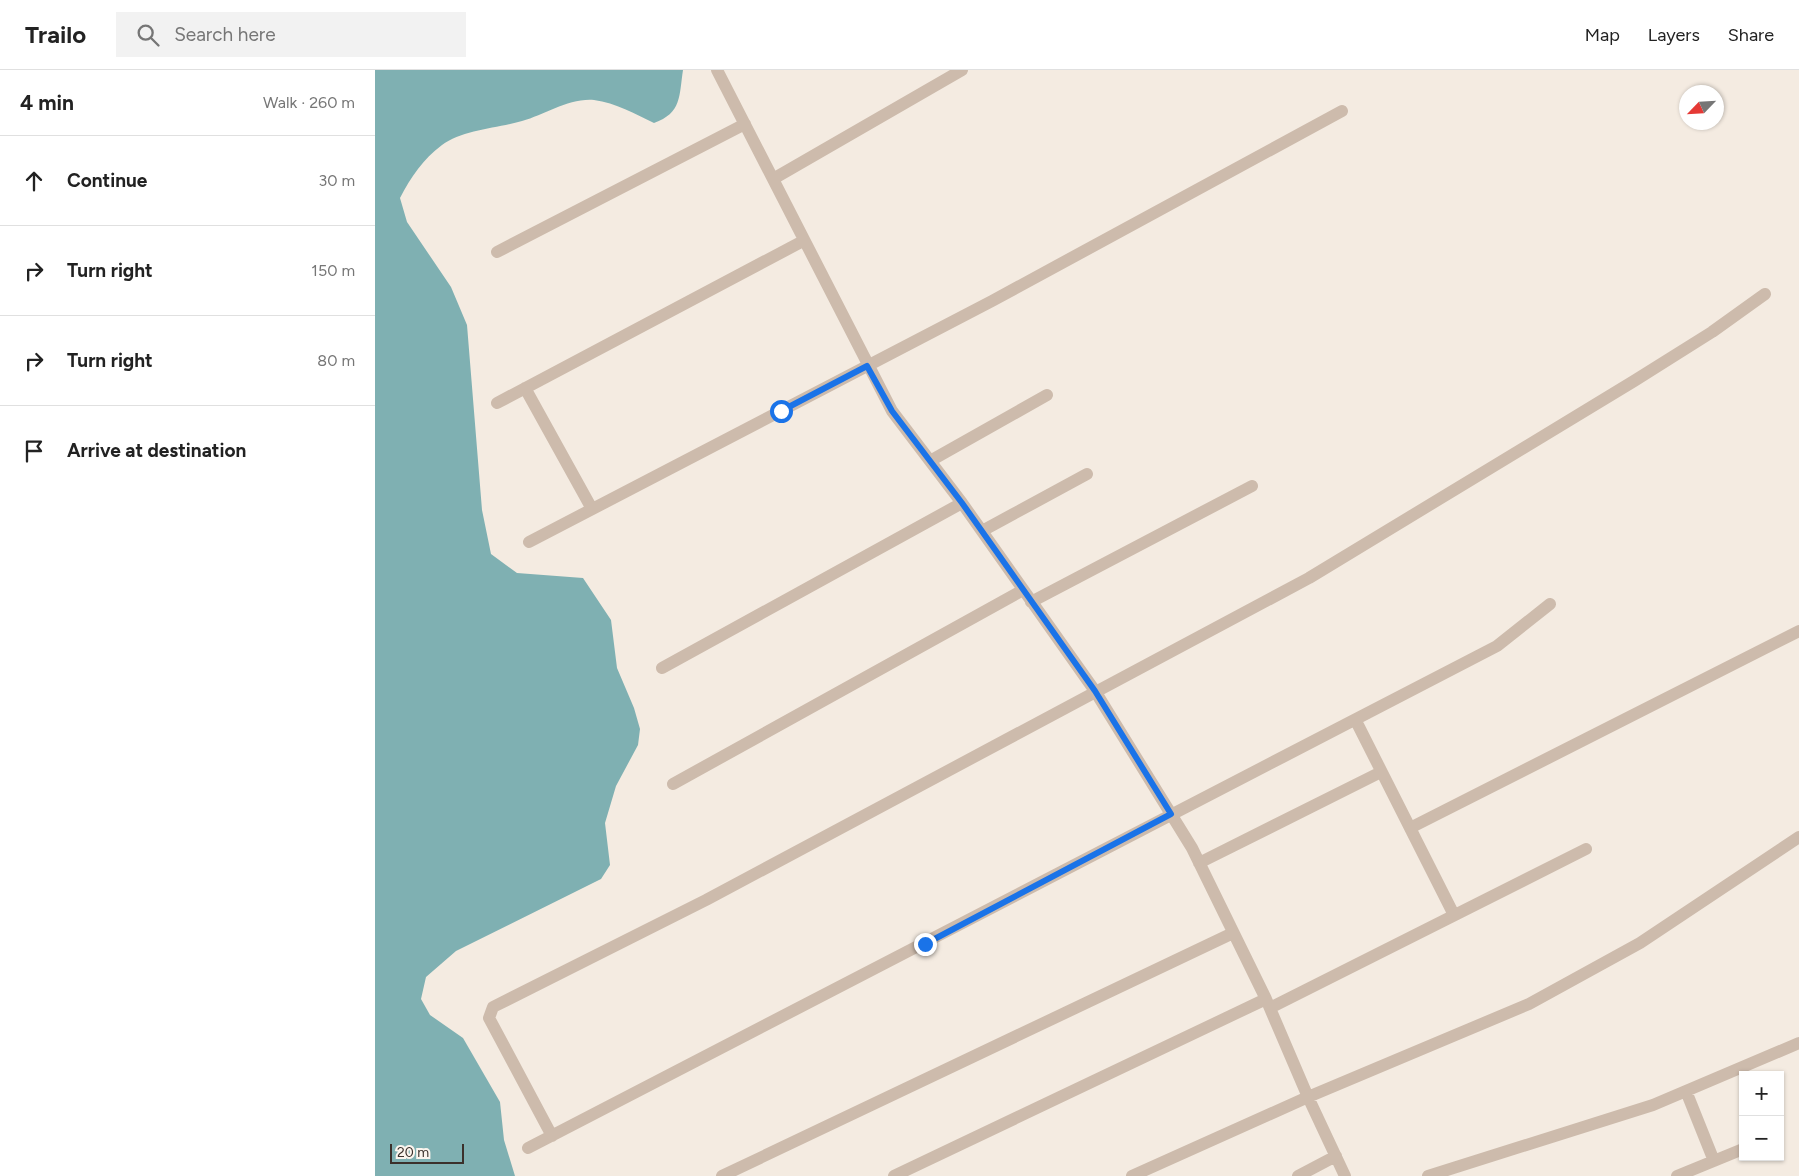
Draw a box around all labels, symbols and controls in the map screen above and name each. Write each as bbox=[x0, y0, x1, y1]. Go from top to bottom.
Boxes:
search box bbox=[116, 12, 466, 57]
text: Trailo bbox=[25, 20, 86, 49]
icon: search bbox=[134, 21, 162, 49]
text: Search here bbox=[174, 23, 276, 46]
text: Map bbox=[1585, 24, 1620, 46]
text: Layers bbox=[1648, 24, 1700, 46]
text: Share bbox=[1728, 24, 1774, 46]
north arrow bbox=[1679, 85, 1724, 130]
text: 4 min bbox=[20, 90, 74, 115]
text: Walk · 260 m bbox=[263, 93, 355, 112]
icon: ahead bbox=[20, 167, 48, 195]
text: Continue bbox=[67, 169, 147, 192]
text: 30 m bbox=[318, 171, 355, 190]
icon: right bbox=[20, 257, 48, 285]
text: Turn right bbox=[67, 259, 153, 282]
text: 150 m bbox=[311, 261, 355, 280]
icon: right bbox=[20, 347, 48, 375]
text: Turn right bbox=[67, 349, 153, 372]
text: 80 m bbox=[317, 351, 355, 370]
route start bbox=[770, 400, 793, 423]
icon: arrive bbox=[20, 437, 48, 465]
text: Arrive at destination bbox=[67, 439, 246, 462]
route end bbox=[914, 933, 937, 956]
map controls bbox=[1739, 1071, 1784, 1161]
button: + bbox=[1739, 1071, 1784, 1116]
button: − bbox=[1739, 1116, 1784, 1161]
scale bar bbox=[390, 1141, 464, 1164]
text: 20 m bbox=[397, 1144, 429, 1161]

